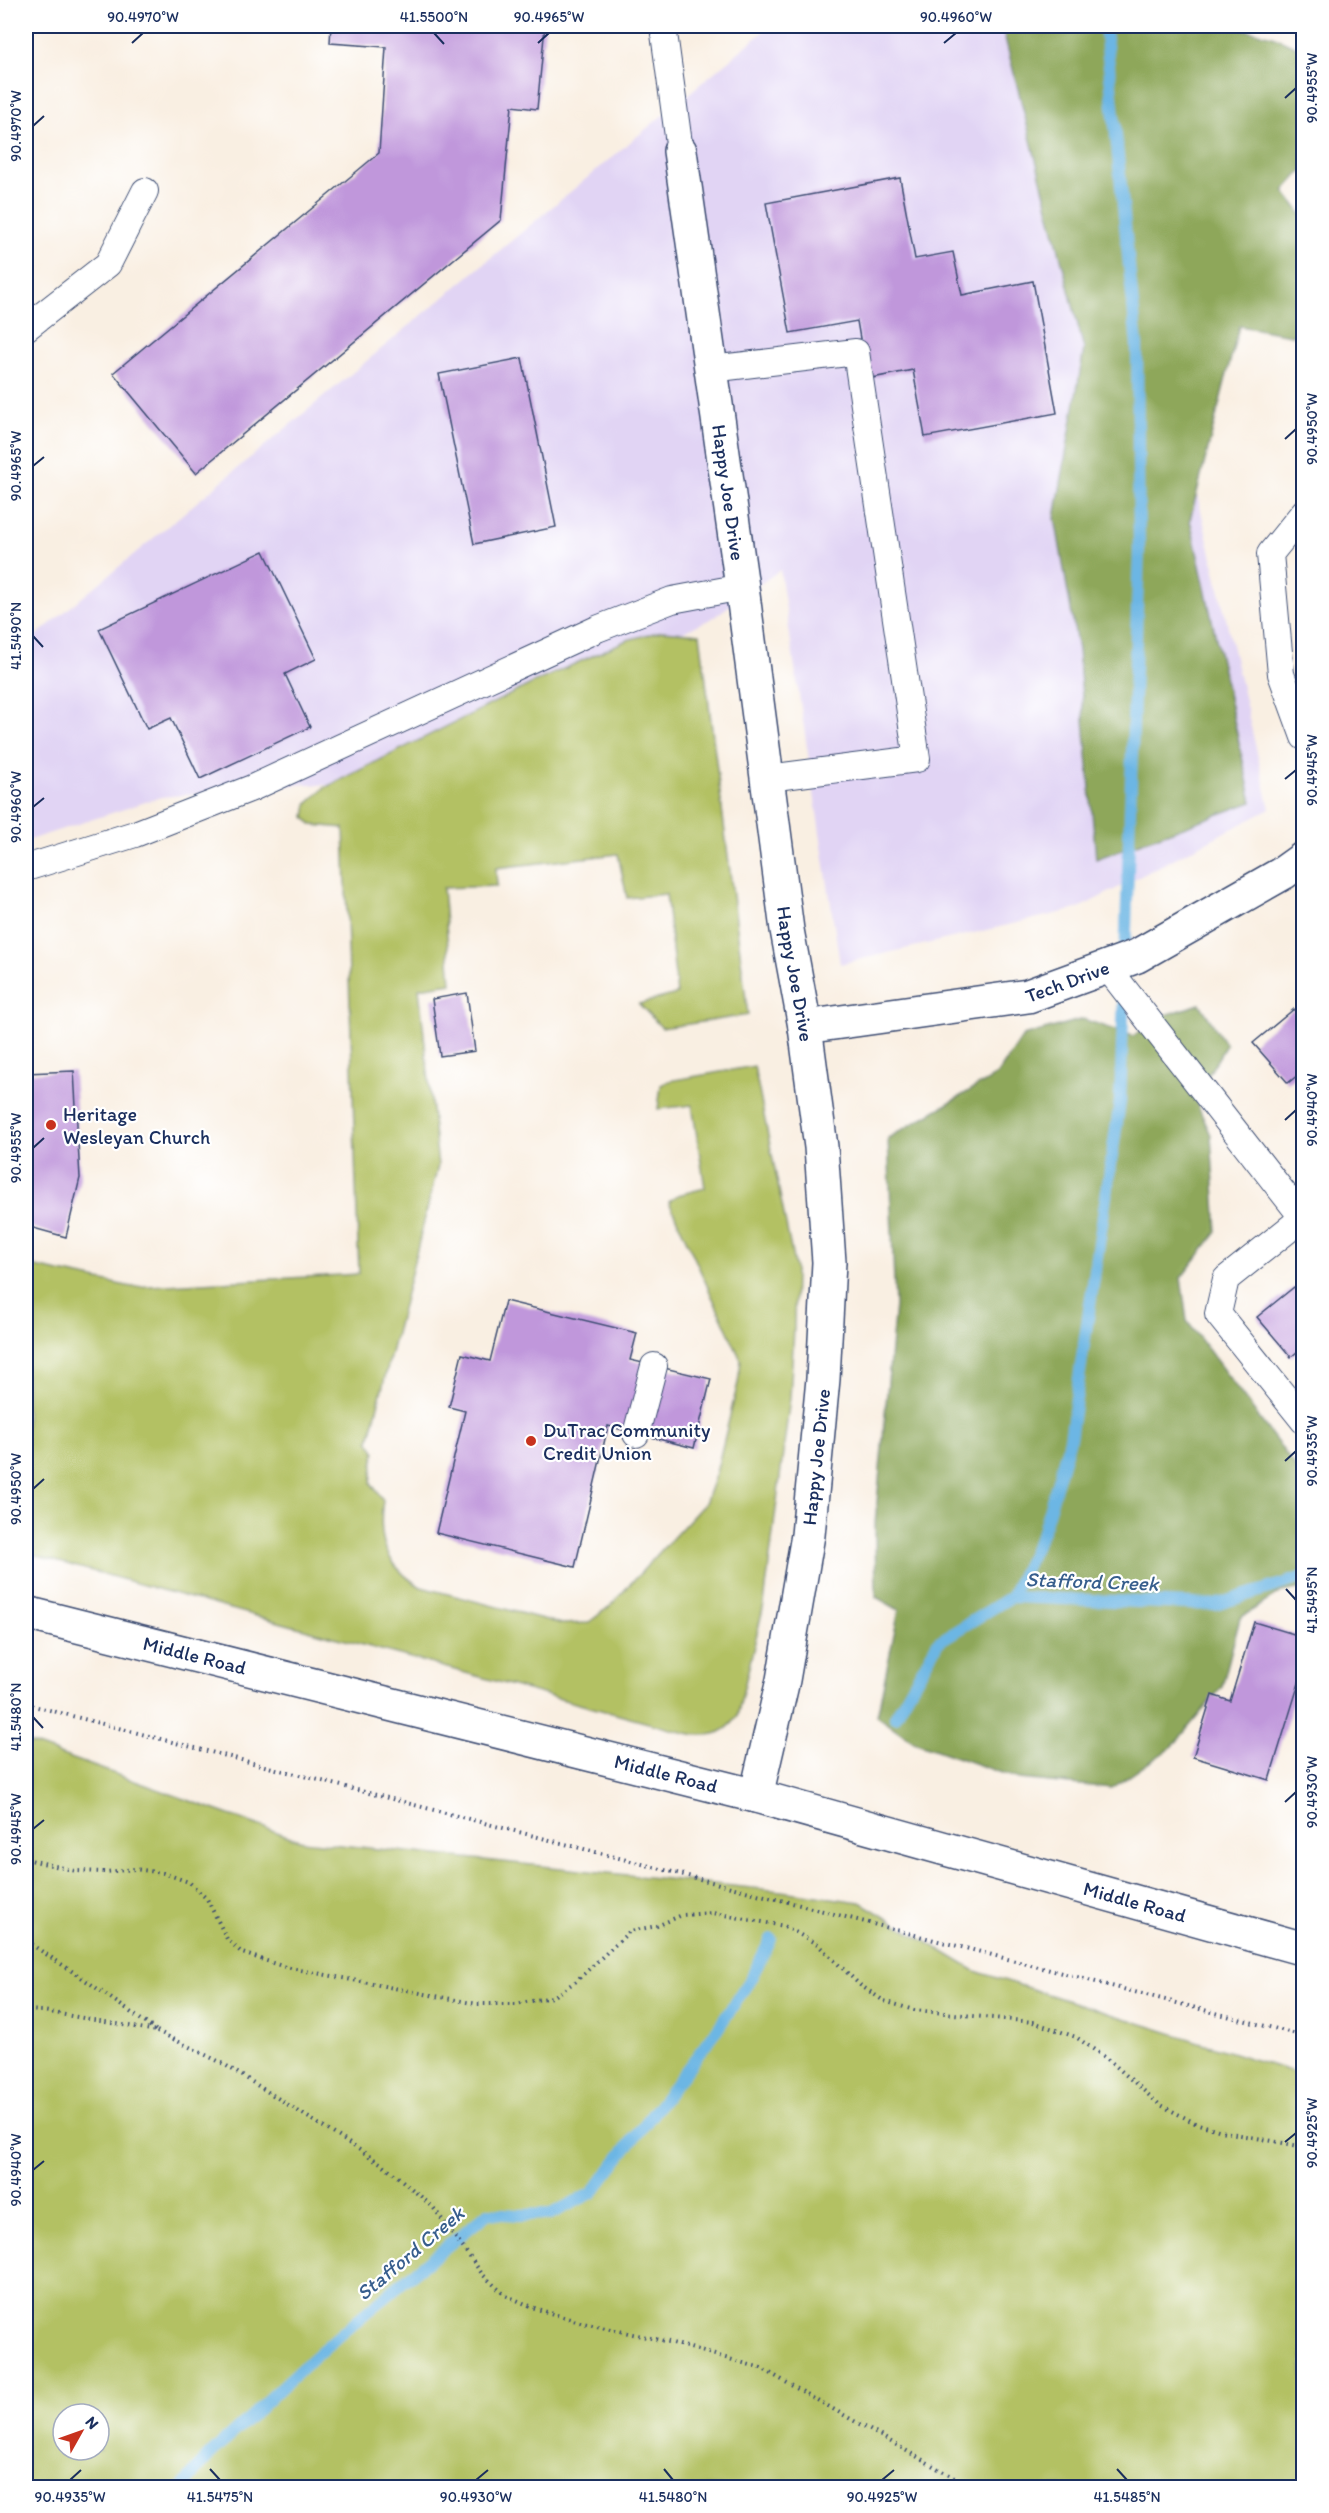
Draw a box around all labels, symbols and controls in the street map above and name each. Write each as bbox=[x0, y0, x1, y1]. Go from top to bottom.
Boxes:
text: 90.4970°W bbox=[107, 8, 179, 26]
text: 41.5500°N bbox=[400, 8, 468, 26]
text: 90.4965°W bbox=[514, 8, 585, 26]
text: 90.4960°W bbox=[920, 8, 992, 26]
text: 90.4955°W bbox=[1303, 53, 1321, 123]
text: 90.4970°W bbox=[7, 90, 25, 162]
text: 90.4950°W bbox=[1303, 393, 1321, 465]
street label: Happy Joe Drive bbox=[707, 423, 750, 562]
text: 90.4965°W bbox=[7, 430, 25, 501]
text: 41.5490°N bbox=[7, 602, 25, 670]
text: 90.4945°W bbox=[1303, 734, 1321, 806]
text: 90.4960°W bbox=[7, 771, 25, 843]
street label: Happy Joe Drive bbox=[772, 905, 819, 1043]
street label: Tech Drive bbox=[1022, 955, 1113, 1008]
text: 90.4940°W bbox=[1303, 1073, 1321, 1147]
place label: Heritage Wesleyan Church bbox=[63, 1102, 210, 1149]
text: 90.4955°W bbox=[7, 1113, 25, 1183]
marker: Heritage Wesleyan Church bbox=[44, 1118, 58, 1132]
street label: Happy Joe Drive bbox=[797, 1388, 835, 1526]
text: 90.4935°W bbox=[1303, 1415, 1321, 1486]
place label: DuTrac Community Credit Union bbox=[543, 1418, 711, 1465]
marker: DuTrac Community Credit Union bbox=[524, 1434, 538, 1448]
text: 90.4950°W bbox=[7, 1453, 25, 1525]
water label: Stafford Creek bbox=[1025, 1566, 1160, 1596]
text: 41.5495°N bbox=[1303, 1567, 1321, 1633]
street label: Middle Road bbox=[140, 1631, 249, 1680]
text: 41.5480°N bbox=[7, 1683, 25, 1751]
street label: Middle Road bbox=[612, 1749, 721, 1798]
text: 90.4930°W bbox=[1303, 1756, 1321, 1828]
text: 90.4945°W bbox=[7, 1793, 25, 1865]
street label: Middle Road bbox=[1081, 1876, 1189, 1928]
text: 90.4925°W bbox=[1303, 2098, 1321, 2168]
text: 90.4940°W bbox=[7, 2133, 25, 2207]
water label: Stafford Creek bbox=[351, 2200, 470, 2305]
north arrow bbox=[51, 2402, 111, 2462]
text: N bbox=[81, 2412, 103, 2433]
text: 90.4935°W bbox=[35, 2488, 106, 2506]
text: 41.5475°N bbox=[187, 2488, 253, 2506]
text: 90.4930°W bbox=[440, 2488, 512, 2506]
text: 41.5480°N bbox=[639, 2488, 707, 2506]
text: 90.4925°W bbox=[847, 2488, 917, 2506]
text: 41.5485°N bbox=[1093, 2488, 1161, 2506]

